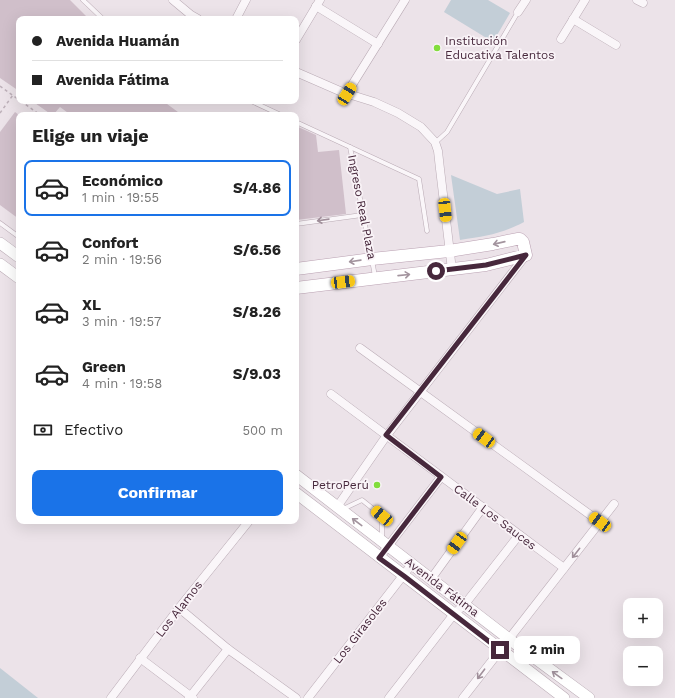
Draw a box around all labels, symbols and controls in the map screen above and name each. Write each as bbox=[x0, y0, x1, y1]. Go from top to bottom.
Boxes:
text: Avenida Huamán bbox=[56, 32, 179, 50]
place label: Institución Educativa Talentos bbox=[445, 34, 555, 62]
marker: Institución Educativa Talentos bbox=[432, 43, 442, 53]
text: Avenida Fátima bbox=[56, 71, 169, 89]
car bbox=[336, 81, 358, 107]
text: Elige un viaje bbox=[32, 125, 149, 146]
street label: Ingreso Real Plaza bbox=[345, 153, 379, 261]
icon: car bbox=[34, 170, 70, 206]
text: Económico bbox=[82, 172, 163, 190]
text: S/4.86 bbox=[233, 179, 281, 197]
text: 1 min · 19:55 bbox=[82, 190, 159, 205]
car bbox=[438, 197, 452, 223]
one-way arrow bbox=[317, 216, 330, 224]
icon: car bbox=[34, 232, 70, 268]
text: Confort bbox=[82, 234, 138, 252]
one-way arrow bbox=[493, 240, 506, 248]
text: S/6.56 bbox=[233, 241, 281, 259]
text: 2 min · 19:56 bbox=[82, 252, 162, 267]
one-way arrow bbox=[349, 257, 362, 265]
route start bbox=[427, 262, 445, 280]
one-way arrow bbox=[397, 271, 410, 279]
car bbox=[330, 275, 356, 289]
icon: car bbox=[34, 294, 70, 330]
text: XL bbox=[82, 296, 101, 314]
text: S/8.26 bbox=[233, 303, 281, 321]
text: 3 min · 19:57 bbox=[82, 314, 161, 329]
icon: car bbox=[34, 356, 70, 392]
text: Green bbox=[82, 358, 126, 376]
text: S/9.03 bbox=[233, 365, 281, 383]
text: 4 min · 19:58 bbox=[82, 376, 162, 391]
icon: cash bbox=[32, 419, 54, 441]
text: Efectivo bbox=[64, 421, 123, 439]
text: 500 m bbox=[242, 423, 283, 438]
car bbox=[471, 426, 497, 450]
button: Confirmar bbox=[32, 470, 283, 516]
place label: PetroPerú bbox=[312, 478, 369, 492]
marker: PetroPerú bbox=[372, 480, 382, 490]
street label: Calle Los Sauces bbox=[451, 481, 539, 553]
car bbox=[369, 504, 395, 528]
car bbox=[587, 510, 613, 534]
one-way arrow bbox=[351, 518, 362, 526]
car bbox=[445, 530, 469, 556]
one-way arrow bbox=[572, 547, 580, 558]
street label: Avenida Fátima bbox=[402, 555, 482, 620]
street label: Los Alamos bbox=[153, 578, 205, 640]
street label: Los Girasoles bbox=[330, 596, 390, 666]
map controls bbox=[623, 598, 663, 686]
button: + bbox=[623, 598, 663, 638]
callout: 2 min bbox=[514, 636, 580, 664]
route end bbox=[491, 641, 509, 659]
text: 2 min bbox=[529, 642, 565, 657]
button: − bbox=[623, 646, 663, 686]
one-way arrow bbox=[477, 668, 485, 679]
one-way arrow bbox=[552, 671, 563, 679]

